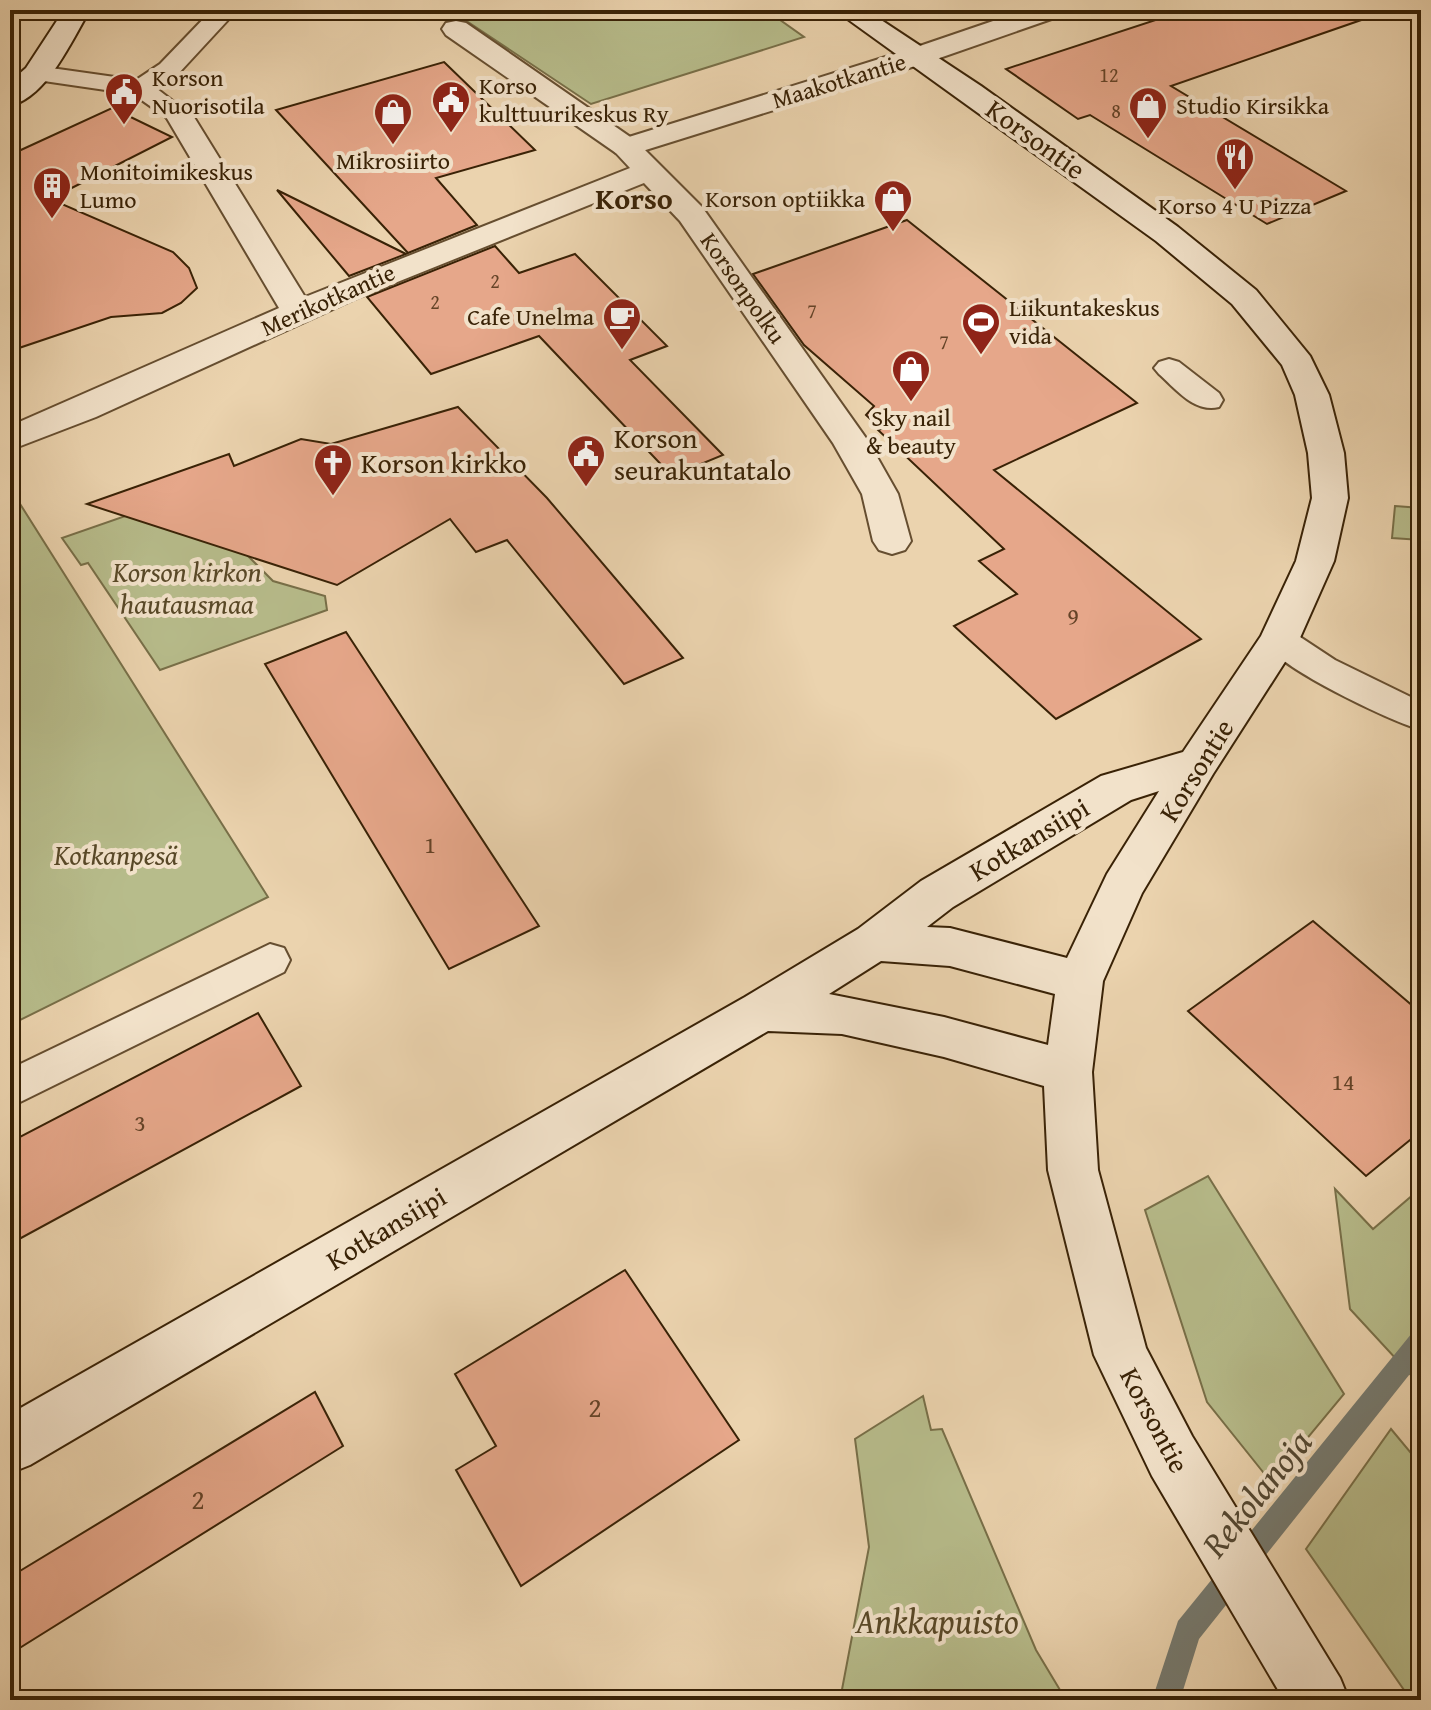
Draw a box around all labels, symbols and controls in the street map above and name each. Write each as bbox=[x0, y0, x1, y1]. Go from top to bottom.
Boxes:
street label: Maakotkantie bbox=[768, 44, 910, 117]
place label: Korson Nuorisotila bbox=[152, 60, 265, 123]
house number: 12 bbox=[1099, 60, 1119, 89]
place label: Korso kulttuurikeskus Ry bbox=[479, 68, 669, 131]
public building icon: Korson Nuorisotila bbox=[103, 71, 145, 126]
public building icon: Korso kulttuurikeskus Ry bbox=[430, 79, 472, 134]
shop icon: Studio Kirsikka bbox=[1127, 85, 1169, 140]
street label: Korsontie bbox=[978, 88, 1095, 189]
place label: Studio Kirsikka bbox=[1176, 88, 1330, 123]
shop icon: Mikrosiirto bbox=[372, 91, 414, 146]
house number: 8 bbox=[1111, 96, 1121, 125]
restaurant icon: Korso 4 U Pizza bbox=[1214, 136, 1256, 191]
place label: Mikrosiirto bbox=[336, 143, 450, 178]
place label: Monitoimikeskus Lumo bbox=[80, 154, 253, 217]
building icon: Monitoimikeskus Lumo bbox=[31, 165, 73, 220]
district label: Korso bbox=[595, 176, 673, 220]
shop icon: Korson optiikka bbox=[872, 178, 914, 233]
place label: Korson optiikka bbox=[705, 181, 866, 216]
place label: Korso 4 U Pizza bbox=[1158, 188, 1312, 223]
street label: Korsonpolku bbox=[692, 225, 795, 350]
street label: Merikotkantie bbox=[255, 254, 400, 345]
house number: 2 bbox=[490, 266, 500, 295]
house number: 2 bbox=[430, 287, 440, 316]
place label: Liikuntakeskus vida bbox=[1009, 290, 1160, 353]
cafe icon: Cafe Unelma bbox=[601, 296, 643, 351]
house number: 7 bbox=[807, 296, 817, 325]
place label: Cafe Unelma bbox=[467, 299, 595, 334]
sports icon: Liikuntakeskus vida bbox=[960, 301, 1002, 356]
house number: 7 bbox=[939, 327, 949, 356]
shop icon: Sky nail & beauty bbox=[890, 348, 932, 403]
place label: Sky nail & beauty bbox=[866, 400, 956, 463]
place label: Korson seurakuntatalo bbox=[614, 417, 791, 490]
public building icon: Korson seurakuntatalo bbox=[565, 433, 607, 488]
church icon: Korson kirkko bbox=[312, 442, 354, 497]
place label: Korson kirkko bbox=[361, 442, 526, 483]
park label: Korson kirkon hautausmaa bbox=[111, 551, 262, 624]
house number: 9 bbox=[1067, 598, 1079, 633]
street label: Korsontie bbox=[1148, 710, 1243, 829]
street label: Kotkansiipi bbox=[961, 786, 1097, 891]
house number: 1 bbox=[424, 827, 436, 862]
park label: Kotkanpesä bbox=[53, 834, 178, 875]
house number: 14 bbox=[1331, 1064, 1355, 1099]
house number: 3 bbox=[134, 1105, 146, 1140]
street label: Kotkansiipi bbox=[318, 1175, 454, 1280]
street label: Korsontie bbox=[1110, 1360, 1200, 1480]
house number: 2 bbox=[588, 1386, 602, 1427]
water label: Rekolanoja bbox=[1187, 1417, 1324, 1569]
house number: 2 bbox=[191, 1478, 205, 1519]
park label: Ankkapuisto bbox=[854, 1596, 1019, 1645]

